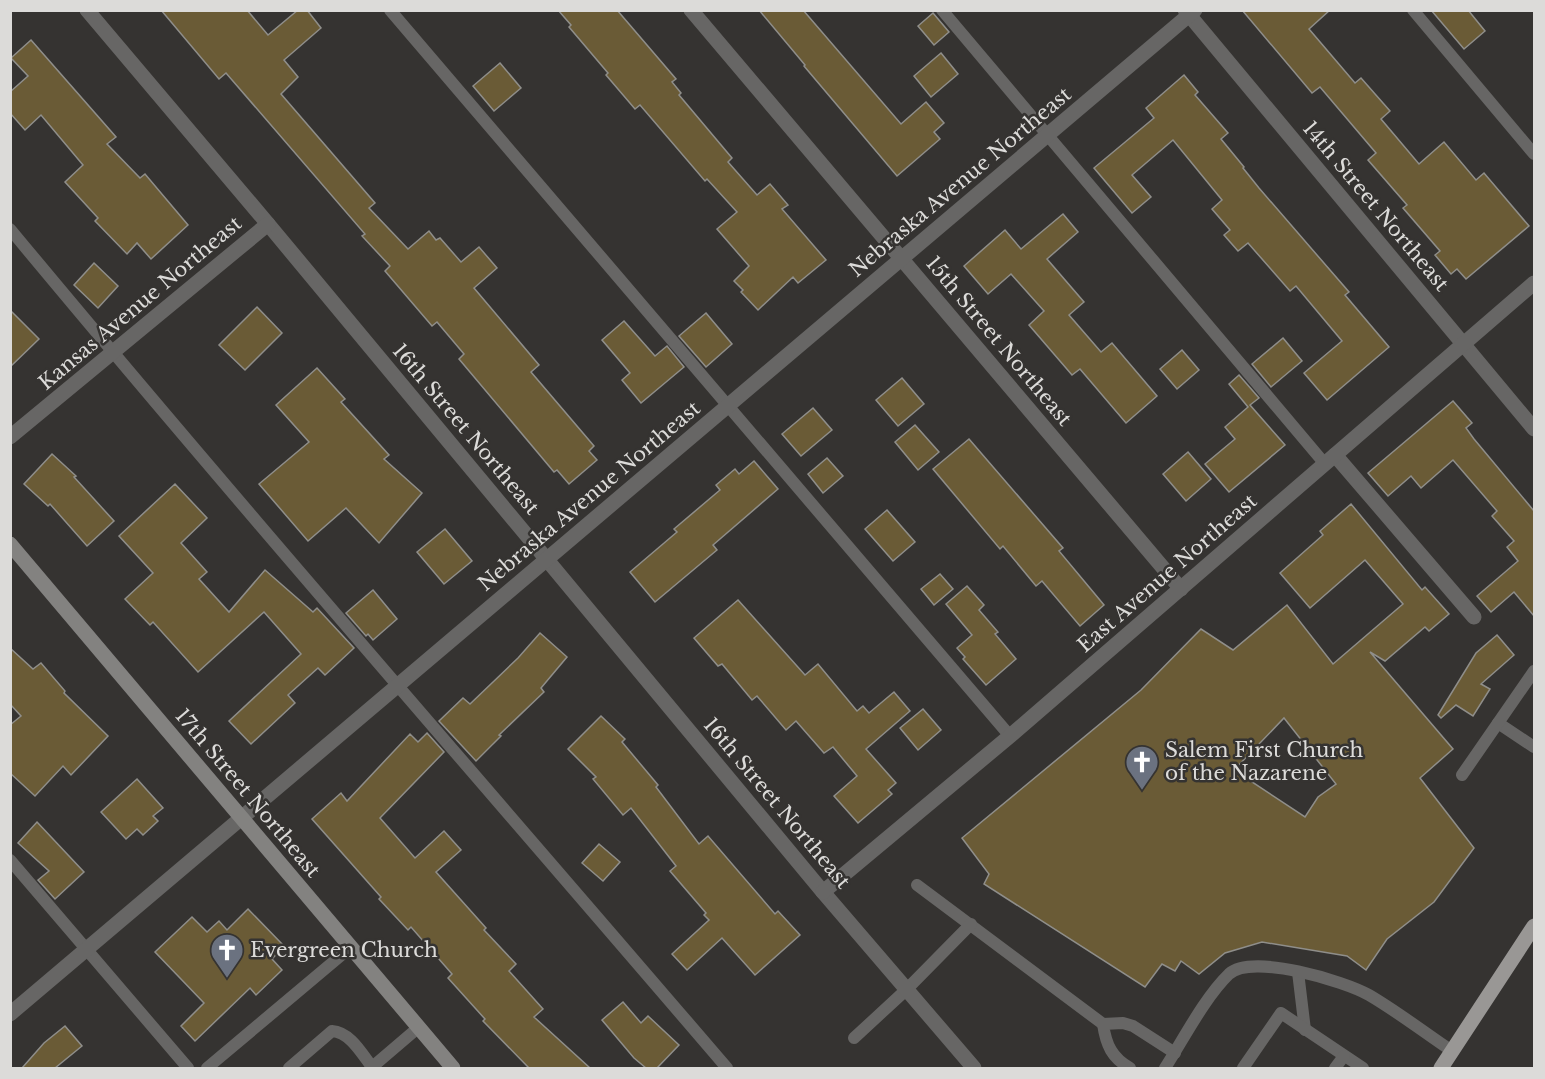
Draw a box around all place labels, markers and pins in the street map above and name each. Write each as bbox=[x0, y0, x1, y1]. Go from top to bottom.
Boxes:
place label: Salem First Church of the Nazarene bbox=[1165, 738, 1364, 785]
church icon: Salem First Church of the Nazarene bbox=[1124, 744, 1160, 791]
church icon: Evergreen Church bbox=[209, 932, 245, 979]
place label: Evergreen Church bbox=[250, 938, 438, 962]

